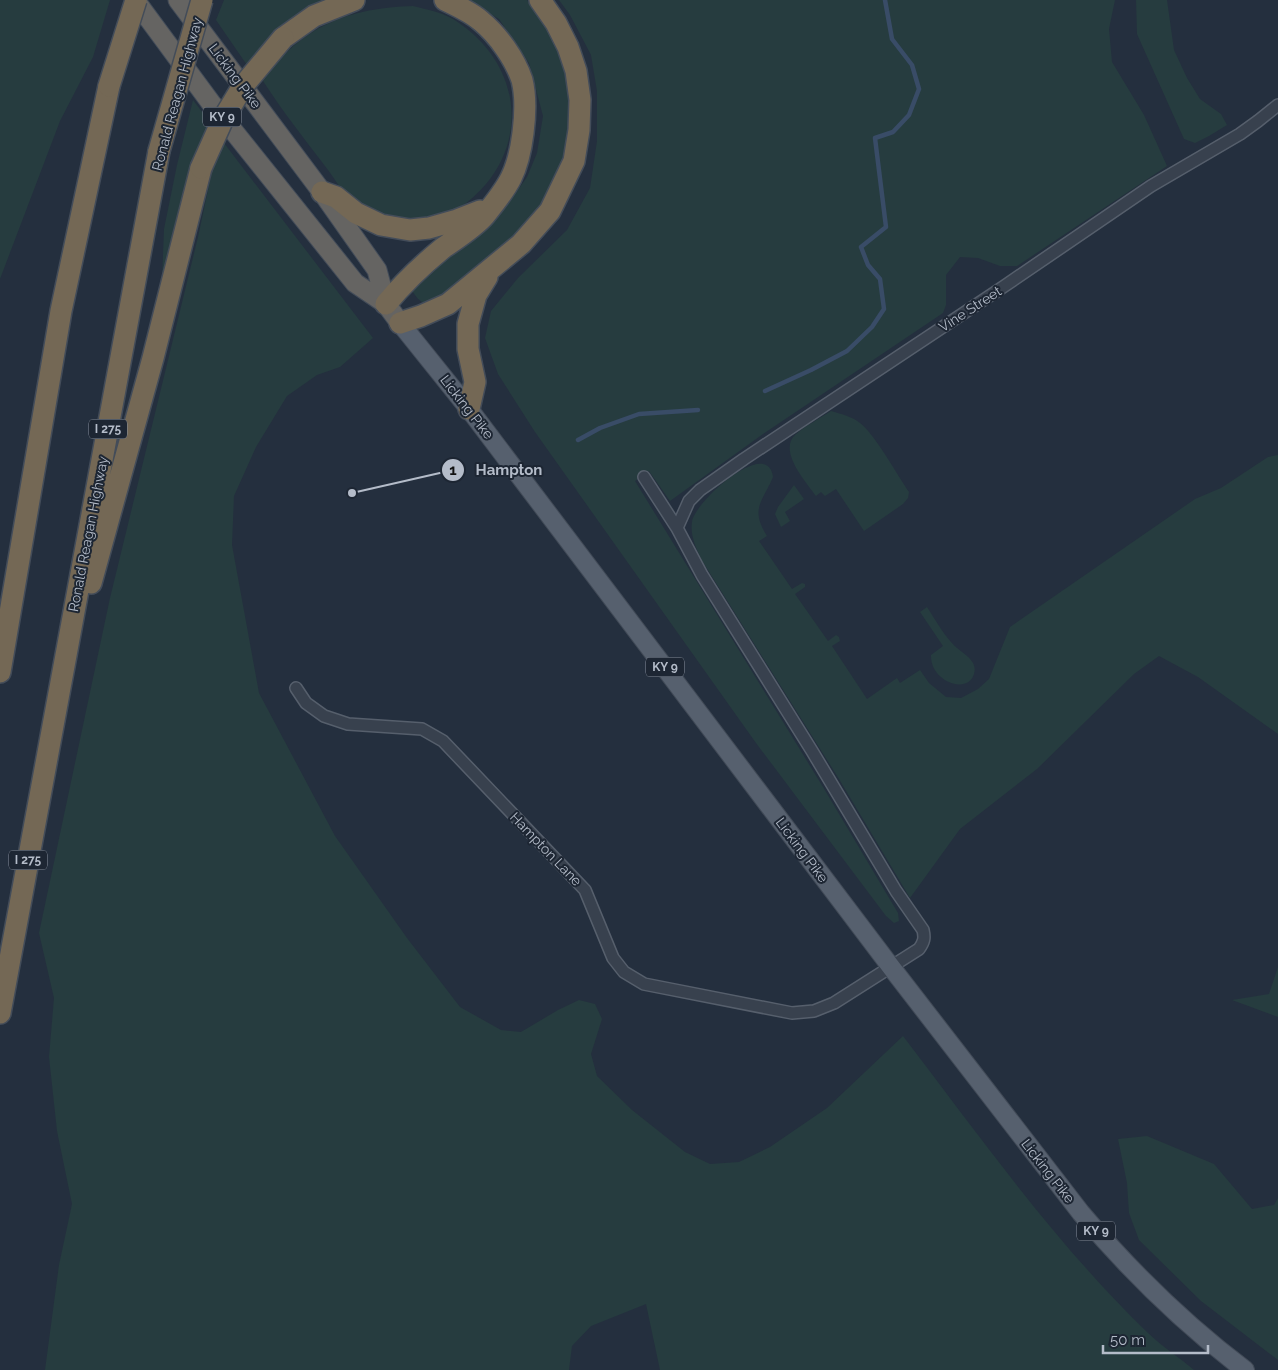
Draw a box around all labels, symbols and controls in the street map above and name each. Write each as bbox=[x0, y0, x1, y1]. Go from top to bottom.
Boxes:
street label: Ronald Reagan Highway bbox=[149, 15, 205, 172]
street label: Licking Pike bbox=[206, 41, 264, 111]
road number: KY 9 bbox=[203, 108, 241, 126]
street label: Vine Street bbox=[936, 283, 1005, 335]
street label: Licking Pike bbox=[437, 372, 497, 442]
road number: I 275 bbox=[89, 419, 127, 438]
street label: Ronald Reagan Highway bbox=[65, 454, 111, 613]
callout: Hampton bbox=[441, 455, 553, 485]
text: 1 bbox=[449, 461, 457, 479]
text: Hampton bbox=[476, 461, 542, 479]
road number: KY 9 bbox=[646, 658, 684, 676]
street label: Hampton Lane bbox=[507, 809, 585, 889]
street label: Licking Pike bbox=[773, 815, 831, 885]
road number: I 275 bbox=[9, 850, 47, 870]
street label: Licking Pike bbox=[1018, 1136, 1078, 1206]
road number: KY 9 bbox=[1077, 1222, 1115, 1240]
scale bar bbox=[1103, 1322, 1208, 1354]
text: 50 m bbox=[1110, 1331, 1145, 1349]

